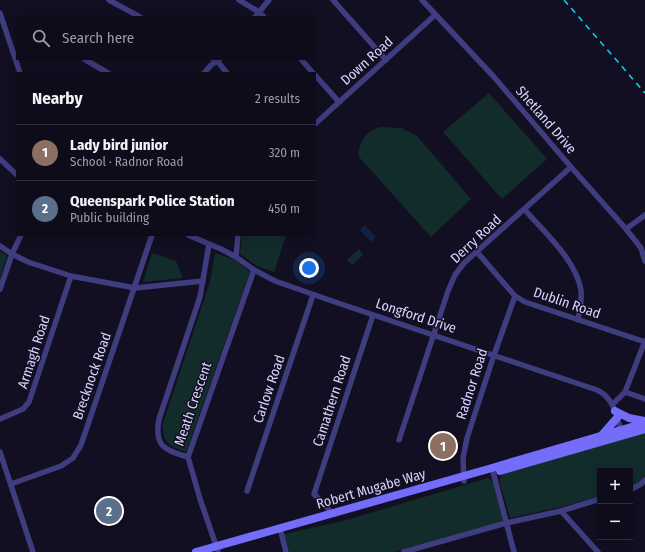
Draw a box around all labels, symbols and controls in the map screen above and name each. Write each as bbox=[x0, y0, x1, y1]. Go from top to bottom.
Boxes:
search box bbox=[16, 16, 316, 60]
icon: search bbox=[30, 27, 52, 49]
text: Search here bbox=[62, 29, 134, 47]
street label: Down Road bbox=[337, 33, 397, 89]
street label: Shetland Drive bbox=[512, 83, 580, 157]
text: Nearby bbox=[32, 88, 83, 109]
text: 2 results bbox=[255, 91, 300, 106]
text: Lady bird junior bbox=[70, 136, 168, 154]
text: 1 bbox=[42, 145, 48, 160]
text: 320 m bbox=[269, 145, 300, 160]
text: School · Radnor Road bbox=[70, 154, 183, 169]
text: Queenspark Police Station bbox=[70, 192, 235, 210]
text: 2 bbox=[42, 201, 48, 216]
text: 450 m bbox=[268, 201, 300, 216]
text: Public building bbox=[70, 210, 149, 225]
street label: Derry Road bbox=[447, 211, 505, 267]
your location bbox=[299, 258, 319, 278]
street label: Dublin Road bbox=[531, 284, 603, 322]
street label: Longford Drive bbox=[374, 295, 458, 337]
street label: Armagh Road bbox=[14, 313, 54, 391]
street label: Brecknock Road bbox=[69, 330, 115, 422]
street label: Radnor Road bbox=[453, 346, 491, 422]
street label: Carlow Road bbox=[249, 353, 289, 425]
street label: Camathern Road bbox=[309, 353, 355, 449]
street label: Meath Crescent bbox=[171, 359, 215, 448]
pin: 1 bbox=[430, 431, 456, 461]
street label: Robert Mugabe Way bbox=[314, 465, 428, 513]
map controls bbox=[597, 468, 633, 540]
button: + bbox=[597, 468, 633, 504]
pin: 2 bbox=[96, 496, 122, 526]
button: − bbox=[597, 504, 633, 540]

